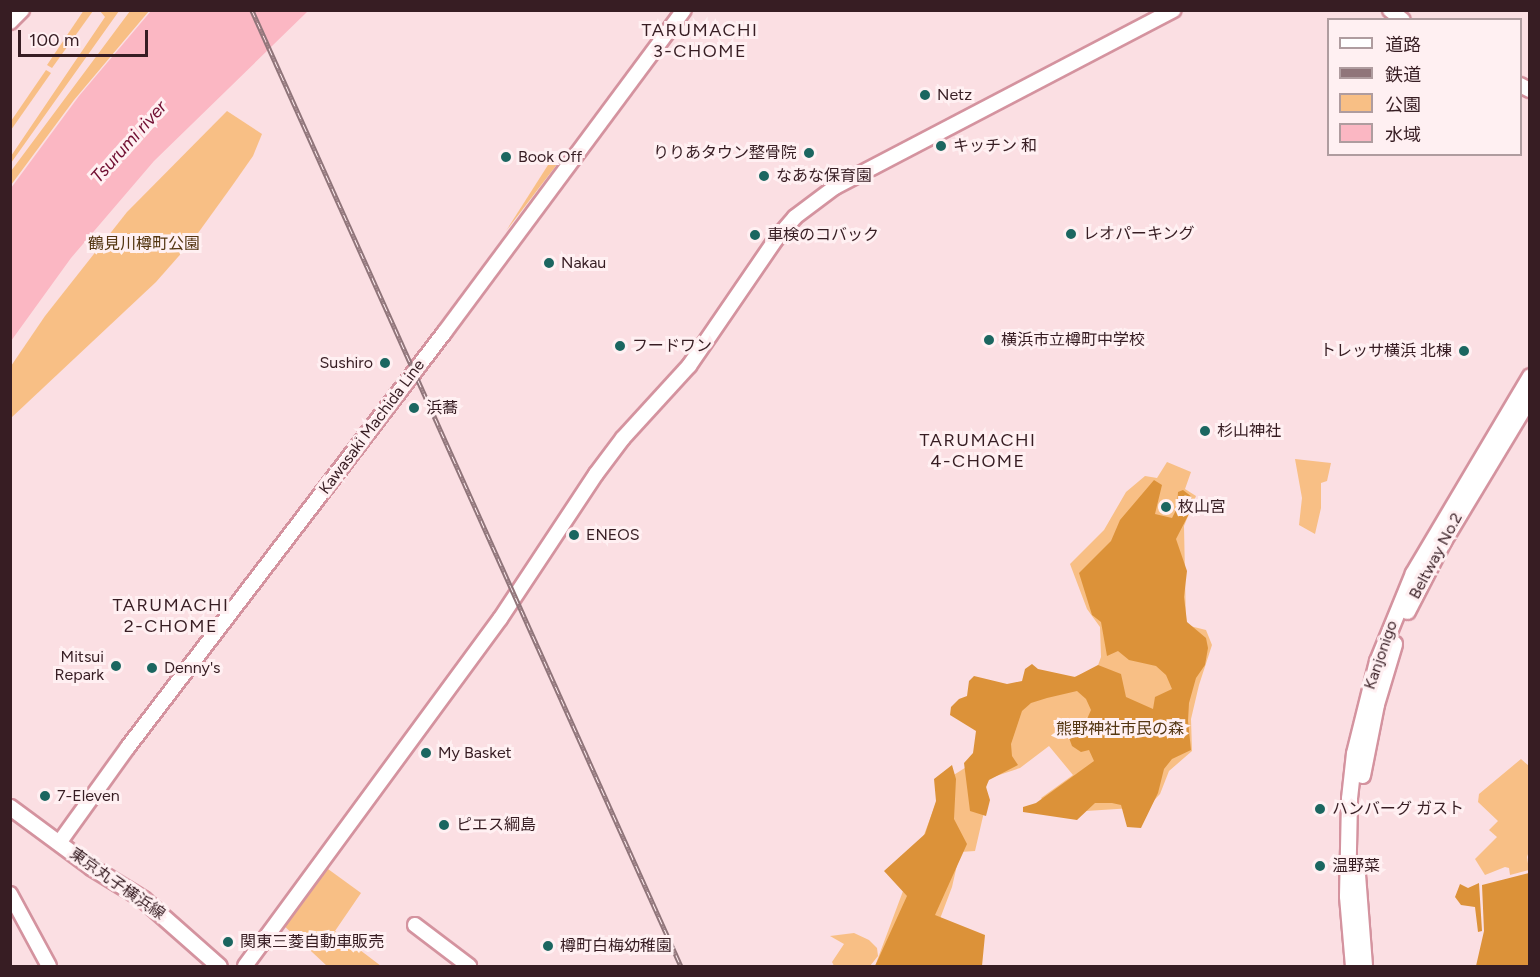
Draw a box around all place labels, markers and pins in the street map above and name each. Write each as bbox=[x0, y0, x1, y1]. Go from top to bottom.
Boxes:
place label: Netz bbox=[937, 85, 972, 105]
marker: Netz bbox=[918, 88, 932, 102]
place label: キッチン 和 bbox=[953, 136, 1037, 156]
marker: キッチン 和 bbox=[934, 139, 948, 153]
place label: りりあタウン整骨院 bbox=[653, 143, 797, 163]
marker: りりあタウン整骨院 bbox=[802, 146, 816, 160]
place label: Book Off bbox=[518, 147, 582, 167]
marker: Book Off bbox=[499, 150, 513, 164]
place label: なあな保育園 bbox=[776, 166, 872, 186]
marker: なあな保育園 bbox=[757, 169, 771, 183]
place label: レオパーキング bbox=[1083, 224, 1195, 244]
place label: 車検のコバック bbox=[767, 225, 879, 245]
marker: レオパーキング bbox=[1064, 227, 1078, 241]
marker: 車検のコバック bbox=[748, 228, 762, 242]
place label: Nakau bbox=[561, 253, 606, 273]
marker: Nakau bbox=[542, 256, 556, 270]
place label: 横浜市立樽町中学校 bbox=[1001, 330, 1145, 350]
marker: 横浜市立樽町中学校 bbox=[982, 333, 996, 347]
place label: フードワン bbox=[632, 336, 712, 356]
marker: フードワン bbox=[613, 339, 627, 353]
place label: トレッサ横浜 北棟 bbox=[1320, 341, 1452, 361]
marker: トレッサ横浜 北棟 bbox=[1457, 344, 1471, 358]
place label: Sushiro bbox=[319, 353, 373, 373]
marker: Sushiro bbox=[378, 356, 392, 370]
place label: 浜蕎 bbox=[426, 398, 458, 418]
marker: 浜蕎 bbox=[407, 401, 421, 415]
place label: 杉山神社 bbox=[1217, 421, 1281, 441]
marker: 杉山神社 bbox=[1198, 424, 1212, 438]
place label: 枚山宮 bbox=[1178, 497, 1226, 517]
marker: 枚山宮 bbox=[1159, 500, 1173, 514]
place label: ENEOS bbox=[586, 525, 640, 545]
marker: ENEOS bbox=[567, 528, 581, 542]
place label: Mitsui Repark bbox=[54, 647, 104, 685]
place label: Denny's bbox=[164, 658, 221, 678]
marker: Mitsui Repark bbox=[109, 659, 123, 673]
marker: Denny's bbox=[145, 661, 159, 675]
place label: My Basket bbox=[438, 743, 512, 763]
marker: My Basket bbox=[419, 746, 433, 760]
place label: 7-Eleven bbox=[57, 786, 120, 806]
marker: 7-Eleven bbox=[38, 789, 52, 803]
place label: ハンバーグ ガスト bbox=[1332, 799, 1464, 819]
marker: ハンバーグ ガスト bbox=[1313, 802, 1327, 816]
place label: ピエス綱島 bbox=[456, 815, 536, 835]
marker: ピエス綱島 bbox=[437, 818, 451, 832]
place label: 温野菜 bbox=[1332, 856, 1380, 876]
marker: 温野菜 bbox=[1313, 859, 1327, 873]
place label: 関東三菱自動車販売 bbox=[240, 932, 384, 952]
marker: 関東三菱自動車販売 bbox=[221, 935, 235, 949]
place label: 樽町白梅幼稚園 bbox=[560, 936, 672, 956]
marker: 樽町白梅幼稚園 bbox=[541, 939, 555, 953]

